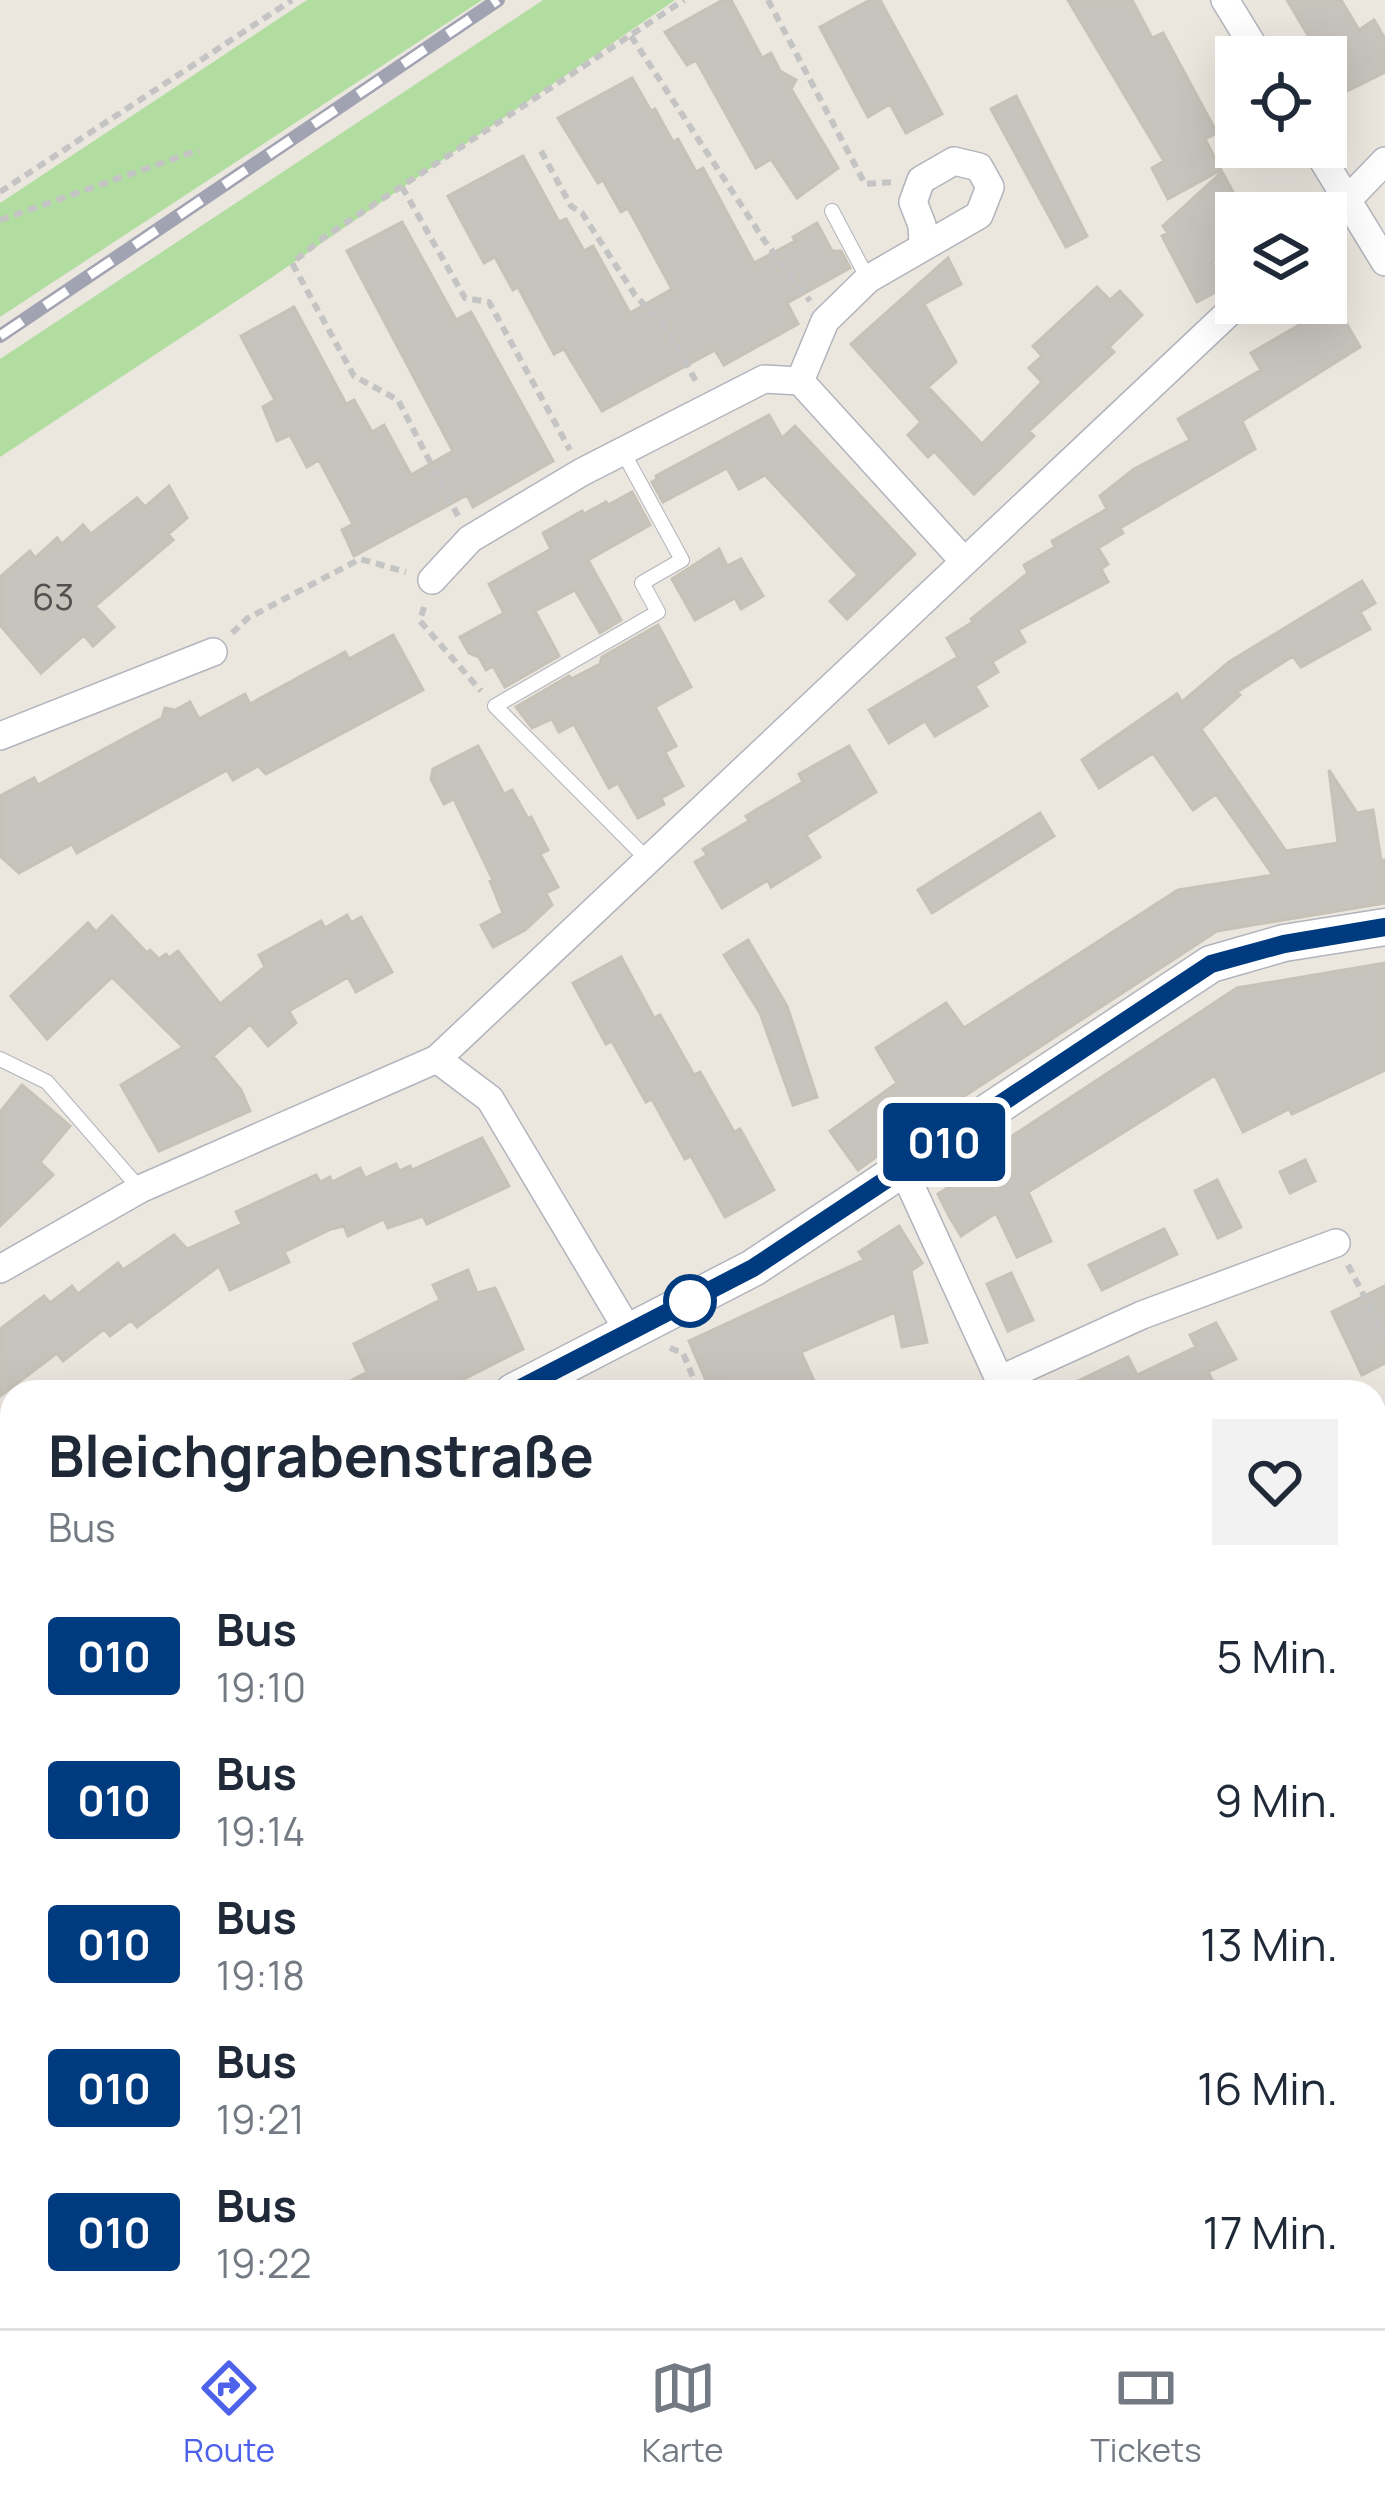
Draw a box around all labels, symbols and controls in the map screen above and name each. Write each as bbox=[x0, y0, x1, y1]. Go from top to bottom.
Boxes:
map controls bbox=[1215, 36, 1347, 324]
button: locate bbox=[1215, 36, 1347, 168]
button: layers bbox=[1215, 192, 1347, 324]
house number: 63 bbox=[32, 572, 74, 621]
line badge: 010 bbox=[875, 1103, 1013, 1181]
text: 010 bbox=[907, 1113, 981, 1171]
unlabelled marker bbox=[665, 1276, 715, 1326]
text: Bleichgrabenstraße bbox=[48, 1416, 594, 1494]
button: heart bbox=[1212, 1419, 1338, 1545]
text: Bus bbox=[48, 1500, 116, 1554]
text: Bus bbox=[216, 1598, 297, 1660]
text: 5 Min. bbox=[1217, 1625, 1338, 1687]
text: 010 bbox=[77, 1627, 151, 1685]
text: 19:10 bbox=[216, 1660, 306, 1714]
text: Bus bbox=[216, 1742, 297, 1804]
text: 9 Min. bbox=[1215, 1769, 1338, 1831]
text: 010 bbox=[77, 1771, 151, 1829]
text: 19:14 bbox=[216, 1804, 305, 1858]
text: Bus bbox=[216, 1886, 297, 1948]
text: 13 Min. bbox=[1200, 1913, 1338, 1975]
text: 010 bbox=[77, 1915, 151, 1973]
text: 19:18 bbox=[216, 1948, 305, 2002]
text: Bus bbox=[216, 2030, 297, 2092]
text: 16 Min. bbox=[1197, 2057, 1338, 2119]
text: 010 bbox=[77, 2059, 151, 2117]
text: 19:21 bbox=[216, 2092, 305, 2146]
text: Bus bbox=[216, 2174, 297, 2236]
text: 17 Min. bbox=[1202, 2201, 1338, 2263]
text: 010 bbox=[77, 2203, 151, 2261]
text: 19:22 bbox=[216, 2236, 312, 2290]
tab: Route bbox=[183, 2355, 275, 2472]
tab: Karte bbox=[642, 2355, 723, 2472]
tab: Tickets bbox=[1090, 2355, 1202, 2472]

